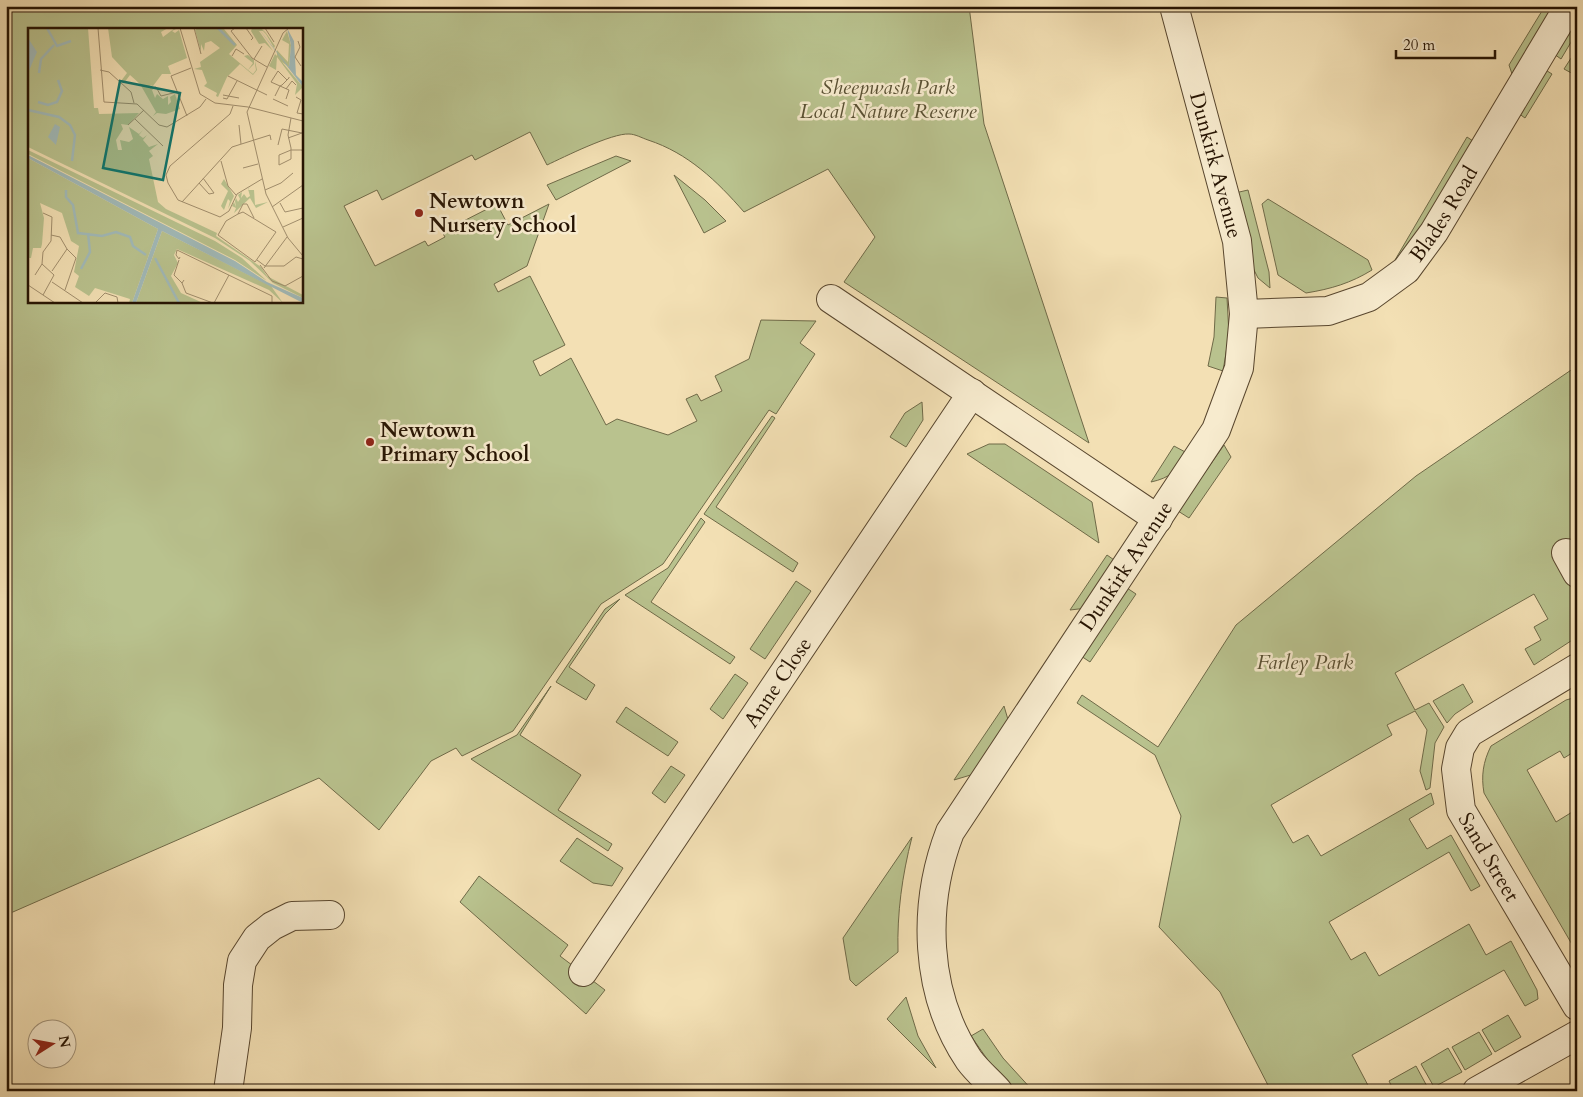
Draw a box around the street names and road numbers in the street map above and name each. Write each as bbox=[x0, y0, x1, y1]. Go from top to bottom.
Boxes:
street label: Dunkirk Avenue bbox=[1182, 89, 1249, 241]
street label: Blades Road bbox=[1403, 161, 1485, 268]
street label: Dunkirk Avenue bbox=[1073, 496, 1180, 637]
street label: Anne Close bbox=[737, 632, 819, 734]
street label: Sand Street bbox=[1451, 807, 1526, 908]

